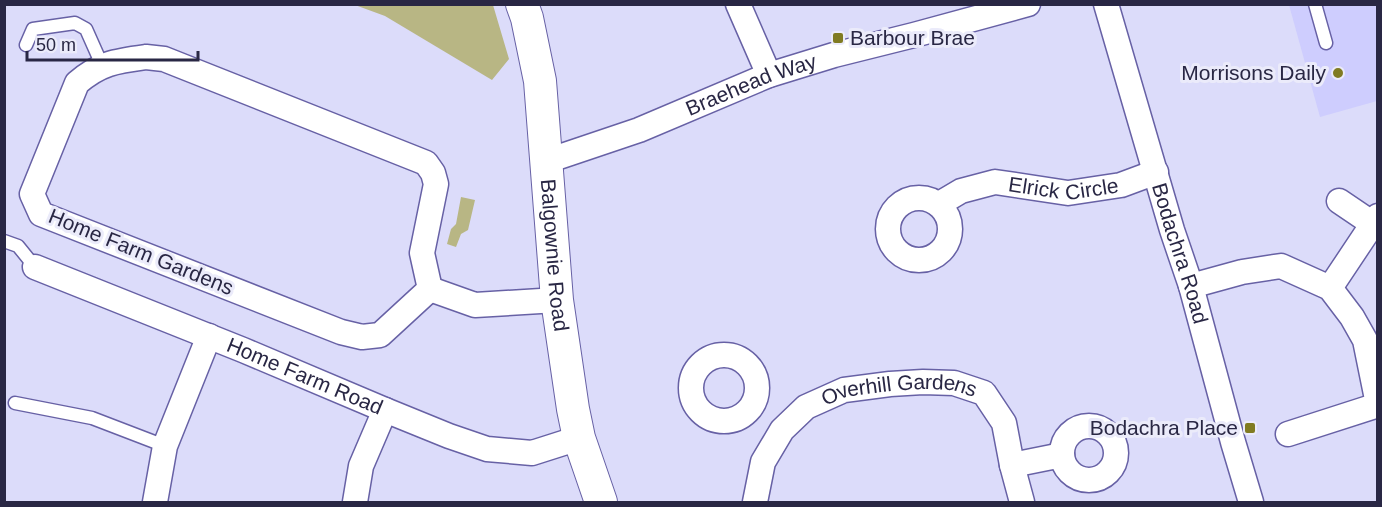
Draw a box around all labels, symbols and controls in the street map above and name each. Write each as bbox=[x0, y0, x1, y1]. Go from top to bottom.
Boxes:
scale bar bbox=[27, 24, 198, 62]
place label: Barbour Brae bbox=[850, 26, 975, 49]
marker: Barbour Brae bbox=[831, 31, 845, 45]
text: 50 m bbox=[36, 35, 76, 55]
street label: Braehead Way bbox=[682, 49, 819, 120]
place label: Morrisons Daily bbox=[1181, 61, 1326, 84]
marker: Morrisons Daily bbox=[1331, 66, 1345, 80]
street label: Elrick Circle bbox=[1007, 172, 1120, 204]
street label: Balgownie Road bbox=[537, 178, 573, 333]
street label: Bodachra Road bbox=[1148, 180, 1213, 326]
street label: Home Farm Gardens bbox=[45, 204, 237, 299]
street label: Home Farm Road bbox=[224, 333, 386, 419]
street label: Overhill Gardens bbox=[817, 370, 980, 410]
place label: Bodachra Place bbox=[1090, 416, 1238, 439]
marker: Bodachra Place bbox=[1243, 421, 1257, 435]

